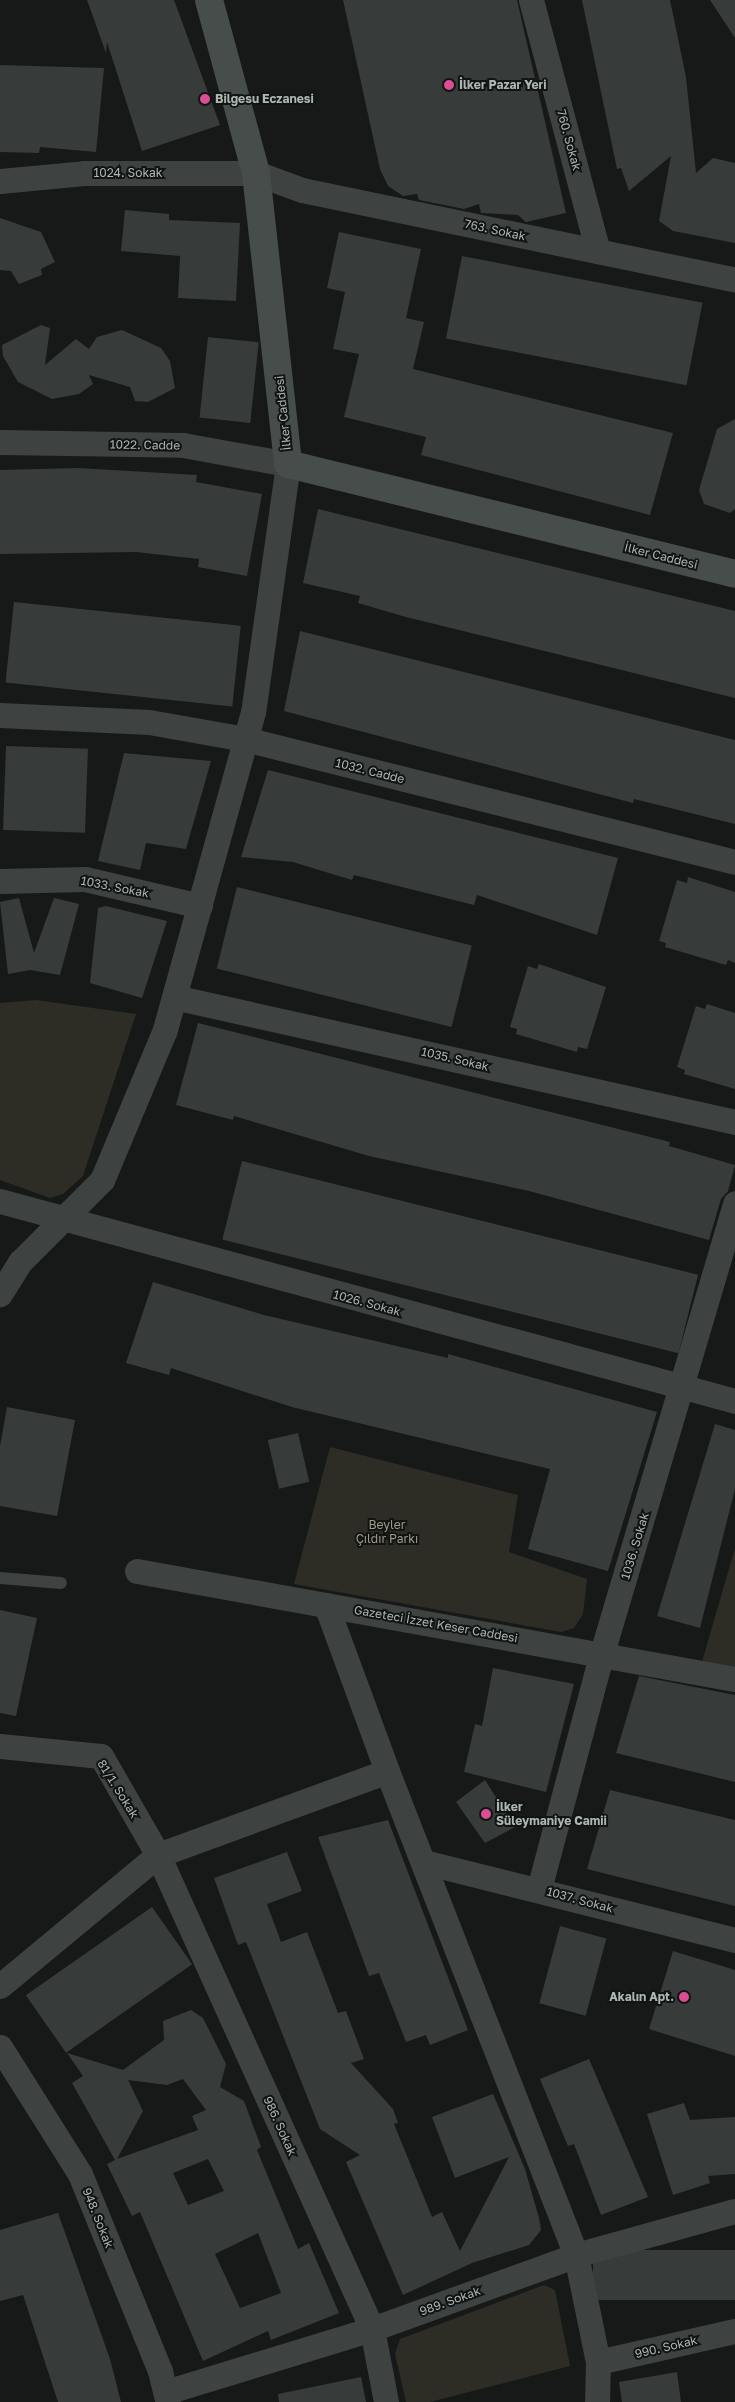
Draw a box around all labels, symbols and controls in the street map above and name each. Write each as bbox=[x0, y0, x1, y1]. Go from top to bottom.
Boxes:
place label: İlker Pazar Yeri bbox=[459, 78, 547, 92]
marker: İlker Pazar Yeri bbox=[443, 79, 455, 91]
place label: Bilgesu Eczanesi bbox=[215, 92, 314, 106]
marker: Bilgesu Eczanesi bbox=[199, 93, 211, 105]
street label: 760. Sokak bbox=[554, 108, 584, 172]
street label: 1024. Sokak bbox=[93, 166, 163, 180]
street label: 763. Sokak bbox=[463, 216, 527, 244]
street label: İlker Caddesi bbox=[272, 375, 294, 451]
street label: 1022. Cadde bbox=[110, 437, 180, 453]
street label: İlker Caddesi bbox=[623, 540, 699, 572]
street label: 1032. Cadde bbox=[334, 755, 406, 787]
street label: 1033. Sokak bbox=[80, 873, 150, 901]
street label: 1035. Sokak bbox=[420, 1044, 490, 1074]
street label: 1026. Sokak bbox=[332, 1287, 402, 1319]
street label: 1036. Sokak bbox=[618, 1511, 652, 1581]
park label: Beyler Çıldır Parkı bbox=[356, 1518, 418, 1546]
street label: Gazeteci İzzet Keser Caddesi bbox=[353, 1603, 519, 1645]
street label: 81/1. Sokak bbox=[94, 1757, 142, 1821]
place label: İlker Süleymaniye Camii bbox=[496, 1800, 607, 1828]
marker: İlker Süleymaniye Camii bbox=[480, 1808, 492, 1820]
street label: 1037. Sokak bbox=[545, 1884, 615, 1916]
place label: Akalın Apt. bbox=[609, 1990, 674, 2004]
marker: Akalın Apt. bbox=[678, 1991, 690, 2003]
street label: 986. Sokak bbox=[261, 2094, 299, 2158]
street label: 948. Sokak bbox=[79, 2186, 117, 2250]
street label: 989. Sokak bbox=[418, 2283, 482, 2319]
street label: 990. Sokak bbox=[633, 2333, 699, 2361]

